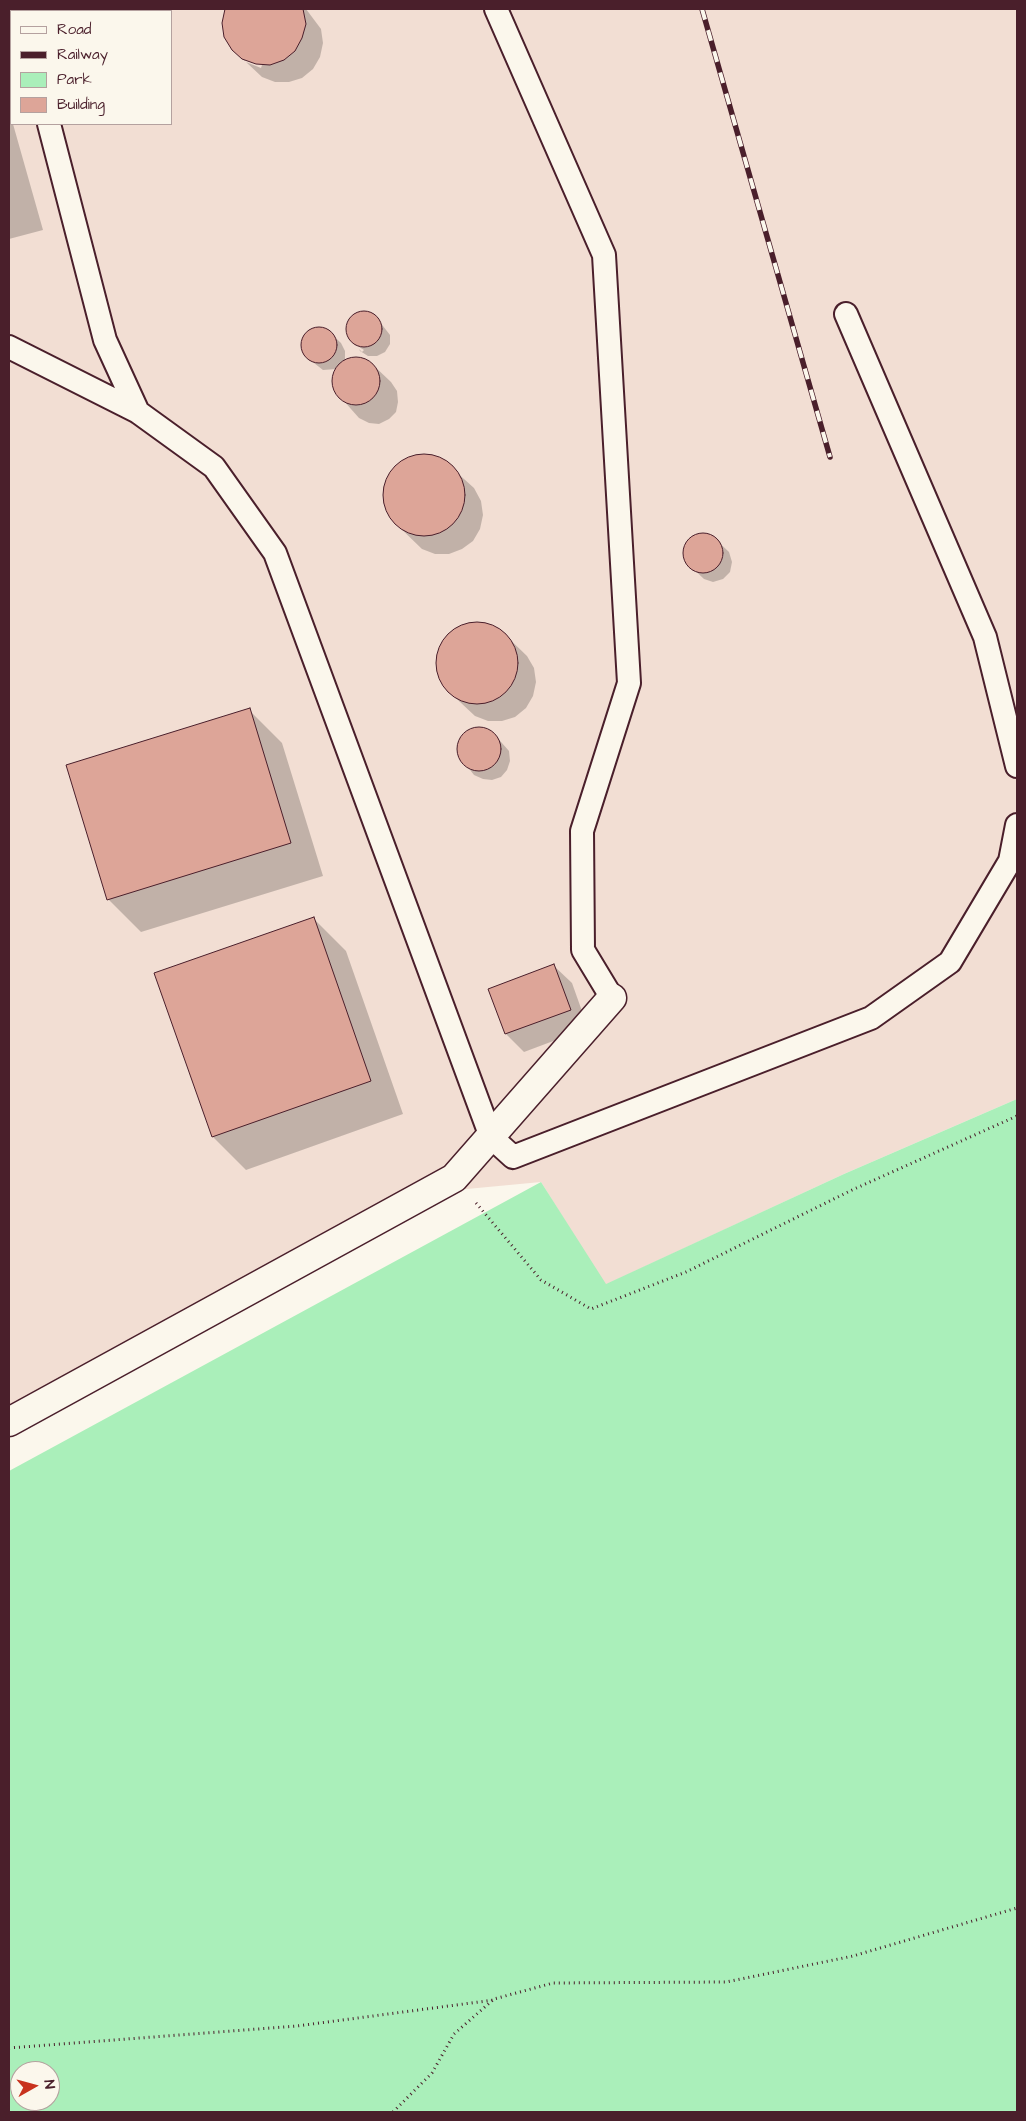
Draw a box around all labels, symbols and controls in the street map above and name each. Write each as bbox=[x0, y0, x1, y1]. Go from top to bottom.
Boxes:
legend bbox=[10, 10, 172, 125]
text: Road bbox=[57, 19, 91, 40]
text: Railway bbox=[57, 44, 108, 65]
text: Park bbox=[57, 69, 92, 90]
text: Building bbox=[57, 94, 105, 115]
north arrow bbox=[10, 2061, 60, 2111]
text: N bbox=[38, 2079, 59, 2090]

